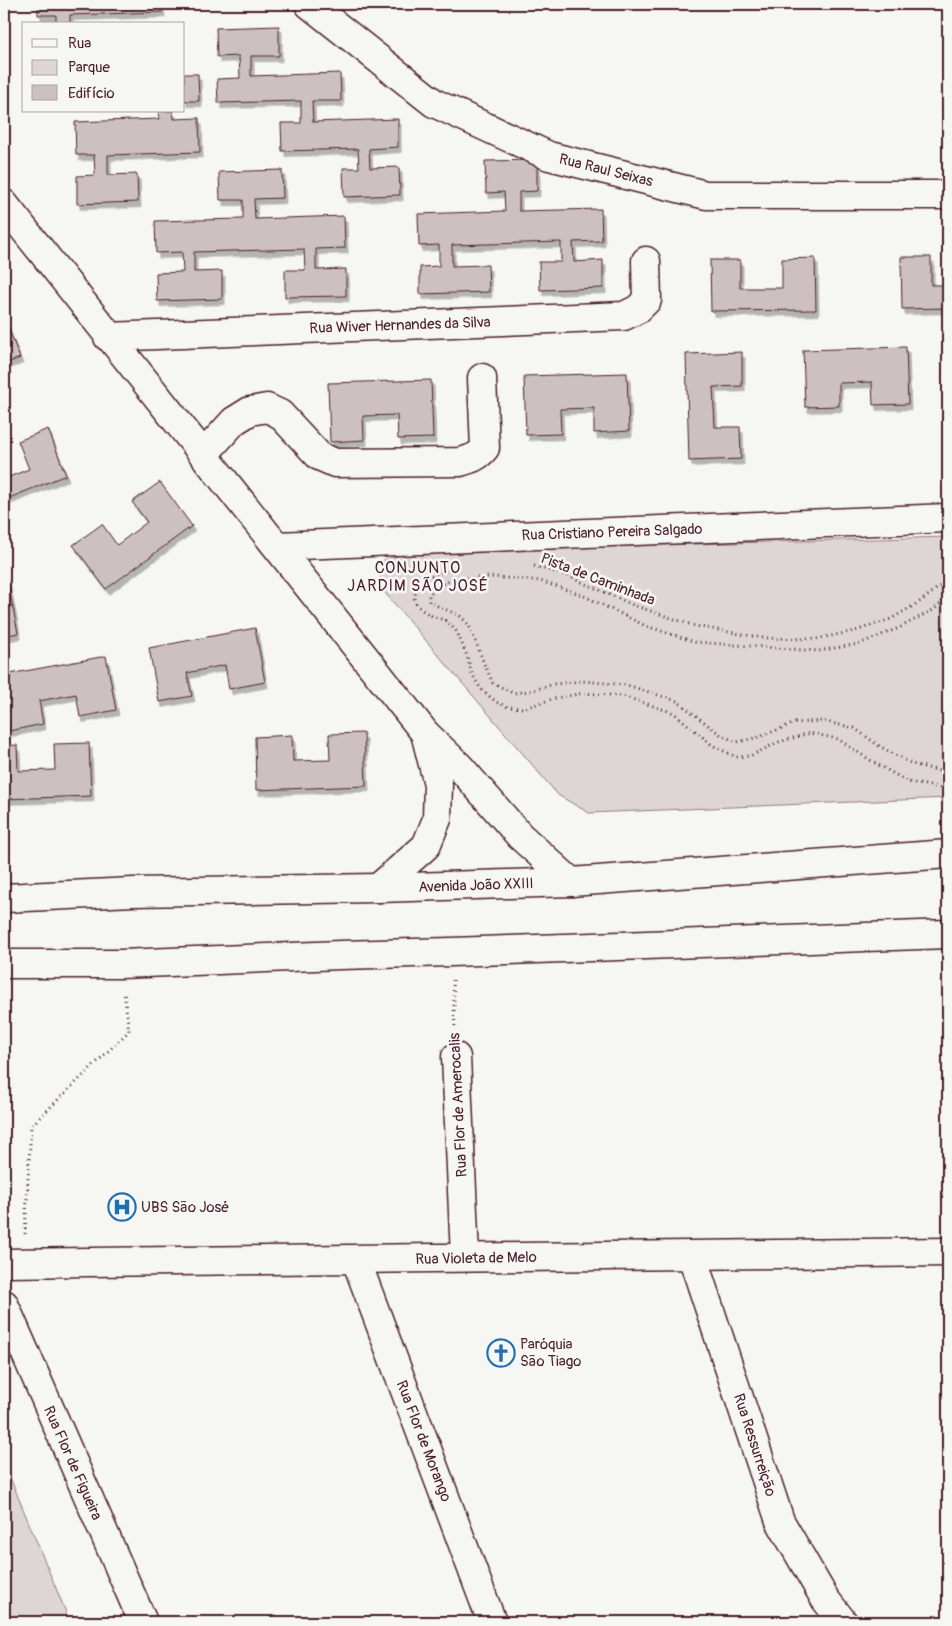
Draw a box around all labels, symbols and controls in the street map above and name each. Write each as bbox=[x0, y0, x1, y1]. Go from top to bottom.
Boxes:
legend bbox=[22, 22, 185, 112]
text: Rua bbox=[68, 34, 91, 53]
text: Parque bbox=[68, 58, 111, 77]
text: Edifício bbox=[68, 84, 114, 103]
street label: Rua Raul Seixas bbox=[557, 150, 655, 191]
street label: Rua Wiver Hernandes da Silva bbox=[309, 313, 491, 338]
street label: Rua Cristiano Pereira Salgado bbox=[521, 520, 703, 545]
street label: Pista de Caminhada bbox=[538, 549, 658, 610]
district label: CONJUNTO JARDIM SÃO JOSÉ bbox=[347, 558, 489, 596]
street label: Avenida João XXIII bbox=[418, 874, 534, 897]
street label: Rua Flor de Amerocalis bbox=[445, 1032, 472, 1178]
hospital icon: UBS São José bbox=[107, 1192, 137, 1222]
place label: UBS São José bbox=[141, 1198, 229, 1217]
street label: Rua Violeta de Melo bbox=[415, 1248, 537, 1269]
place label: Paróquia São Tiago bbox=[520, 1335, 581, 1371]
church icon: Paróquia São Tiago bbox=[486, 1338, 516, 1368]
street label: Rua Flor de Morango bbox=[392, 1378, 455, 1505]
street label: Rua Ressurreição bbox=[729, 1391, 780, 1499]
street label: Rua Flor de Figueira bbox=[39, 1403, 106, 1523]

